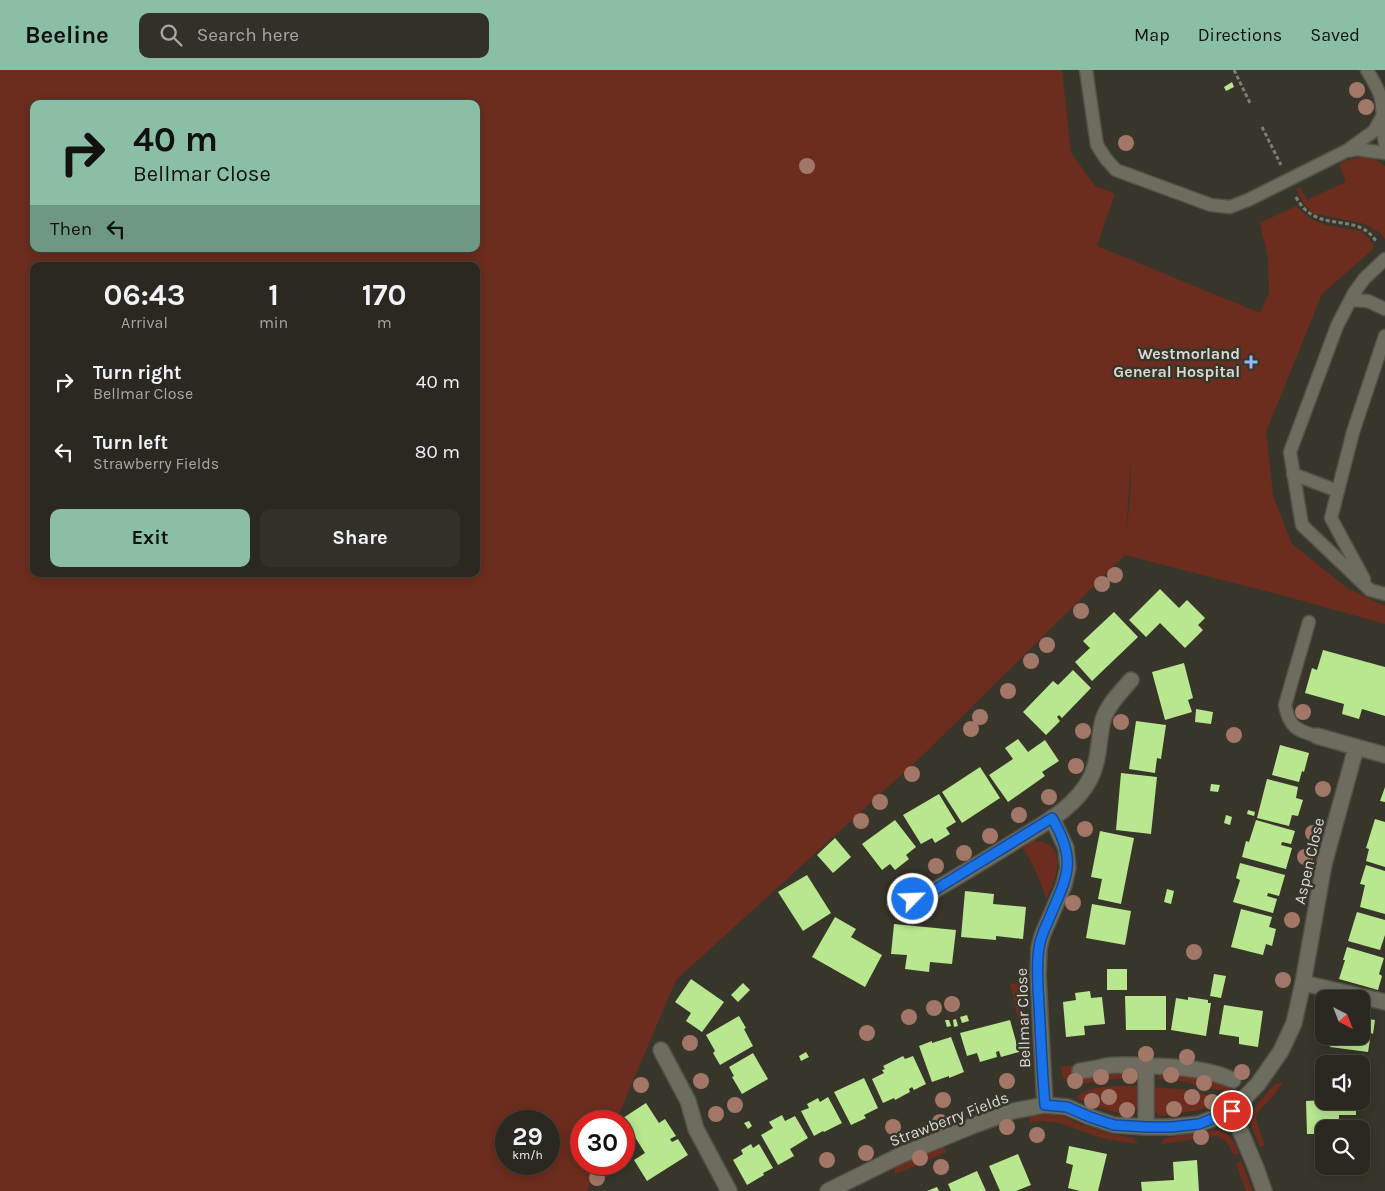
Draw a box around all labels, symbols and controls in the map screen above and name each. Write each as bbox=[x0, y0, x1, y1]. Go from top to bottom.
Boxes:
search box bbox=[139, 13, 489, 58]
text: Beeline bbox=[25, 21, 109, 49]
icon: search bbox=[157, 21, 185, 49]
text: Search here bbox=[197, 24, 299, 46]
text: Map bbox=[1134, 24, 1170, 46]
text: Directions bbox=[1198, 24, 1282, 46]
text: Saved bbox=[1310, 24, 1360, 46]
text: 40 m bbox=[133, 119, 218, 160]
icon: right bbox=[50, 120, 115, 185]
text: Bellmar Close bbox=[133, 161, 271, 187]
icon: left bbox=[102, 215, 130, 243]
text: Then bbox=[50, 218, 92, 240]
text: 06:43 bbox=[104, 277, 185, 313]
text: 1 bbox=[268, 277, 279, 313]
text: 170 bbox=[362, 277, 406, 313]
text: Arrival bbox=[121, 313, 168, 332]
text: min bbox=[259, 313, 288, 332]
text: m bbox=[377, 313, 392, 332]
place label: Westmorland General Hospital bbox=[1113, 344, 1240, 381]
marker: Westmorland General Hospital bbox=[1244, 355, 1258, 369]
text: Turn right bbox=[93, 362, 182, 384]
icon: right bbox=[50, 368, 78, 396]
text: 40 m bbox=[416, 371, 460, 393]
text: Bellmar Close bbox=[93, 384, 193, 403]
text: Turn left bbox=[93, 432, 168, 454]
icon: left bbox=[50, 438, 78, 466]
text: 80 m bbox=[415, 441, 460, 463]
text: Strawberry Fields bbox=[93, 454, 219, 473]
button: Exit bbox=[50, 509, 250, 567]
button: Share bbox=[260, 509, 460, 567]
street label: Aspen Close bbox=[1290, 816, 1328, 906]
position arrow bbox=[886, 872, 938, 924]
street label: Bellmar Close bbox=[1012, 968, 1034, 1068]
north arrow bbox=[1315, 990, 1370, 1045]
map controls bbox=[1315, 990, 1370, 1175]
button: sound bbox=[1315, 1055, 1370, 1110]
street label: Strawberry Fields bbox=[887, 1088, 1011, 1150]
pin bbox=[1211, 1090, 1253, 1132]
icon: arrive bbox=[1218, 1097, 1246, 1125]
speed limit sign: 30 bbox=[570, 1110, 635, 1175]
button: search bbox=[1315, 1120, 1370, 1175]
text: 29 bbox=[512, 1122, 543, 1151]
text: km/h bbox=[512, 1148, 543, 1162]

